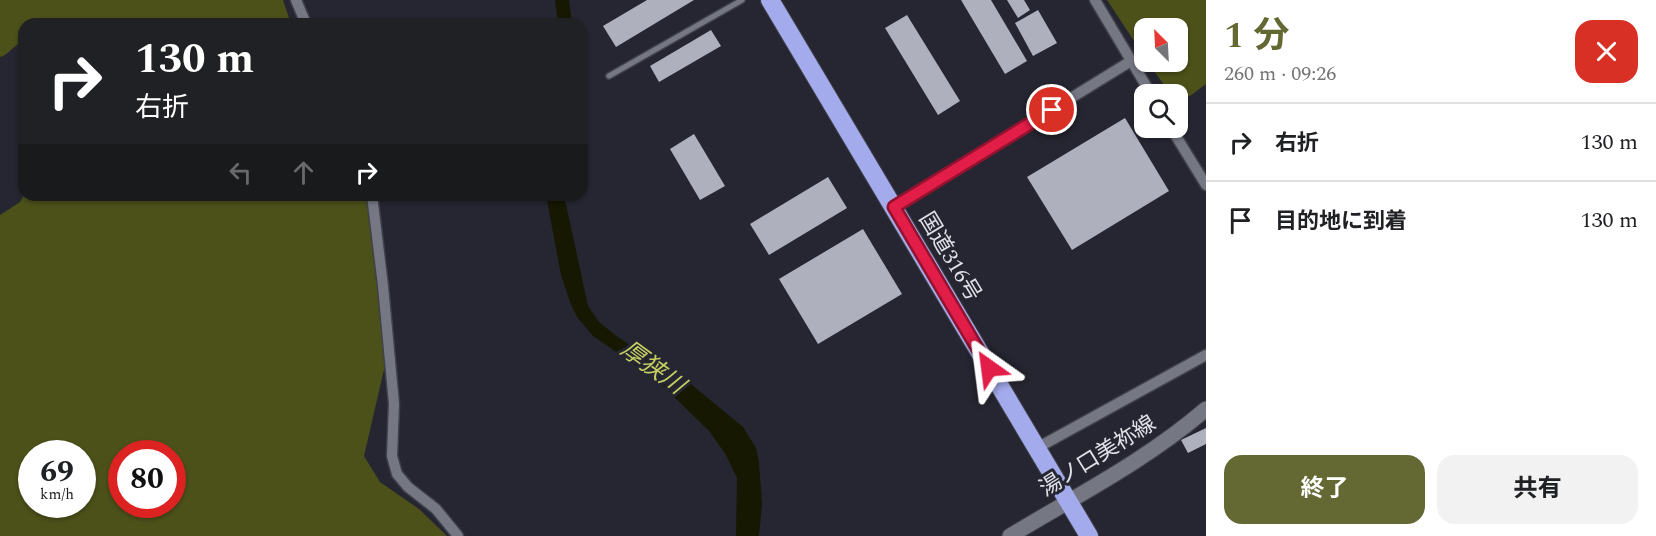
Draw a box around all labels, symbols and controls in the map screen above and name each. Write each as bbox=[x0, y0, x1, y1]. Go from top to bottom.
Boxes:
text: 1 分 bbox=[1224, 9, 1289, 64]
north arrow bbox=[1134, 18, 1188, 72]
map controls bbox=[1134, 18, 1188, 138]
button: close bbox=[1575, 20, 1638, 83]
text: 130 m bbox=[135, 28, 254, 91]
icon: right bbox=[36, 42, 114, 120]
text: 260 m · 09:26 bbox=[1224, 59, 1336, 89]
pin bbox=[1026, 84, 1077, 135]
button: search bbox=[1134, 84, 1188, 138]
text: 右折 bbox=[135, 87, 189, 129]
icon: arrive bbox=[1035, 93, 1068, 126]
icon: right bbox=[1224, 126, 1257, 159]
text: 130 m bbox=[1581, 126, 1638, 159]
text: 右折 bbox=[1275, 127, 1319, 160]
icon: left bbox=[224, 156, 257, 189]
icon: ahead bbox=[287, 156, 320, 189]
icon: right bbox=[350, 156, 383, 189]
icon: arrive bbox=[1224, 204, 1257, 237]
text: 130 m bbox=[1581, 204, 1638, 237]
text: 目的地に到着 bbox=[1275, 205, 1407, 238]
street label: 国道316号 bbox=[910, 206, 989, 308]
water label: 厚狭川 bbox=[613, 332, 695, 405]
position arrow bbox=[957, 336, 1021, 400]
street label: 湯ノ口美祢線 bbox=[1033, 407, 1163, 505]
speed limit sign: 80 bbox=[108, 440, 186, 518]
text: 69 bbox=[40, 449, 74, 495]
button: 終了 bbox=[1224, 455, 1425, 524]
button: 共有 bbox=[1437, 455, 1638, 524]
text: km/h bbox=[40, 483, 74, 506]

